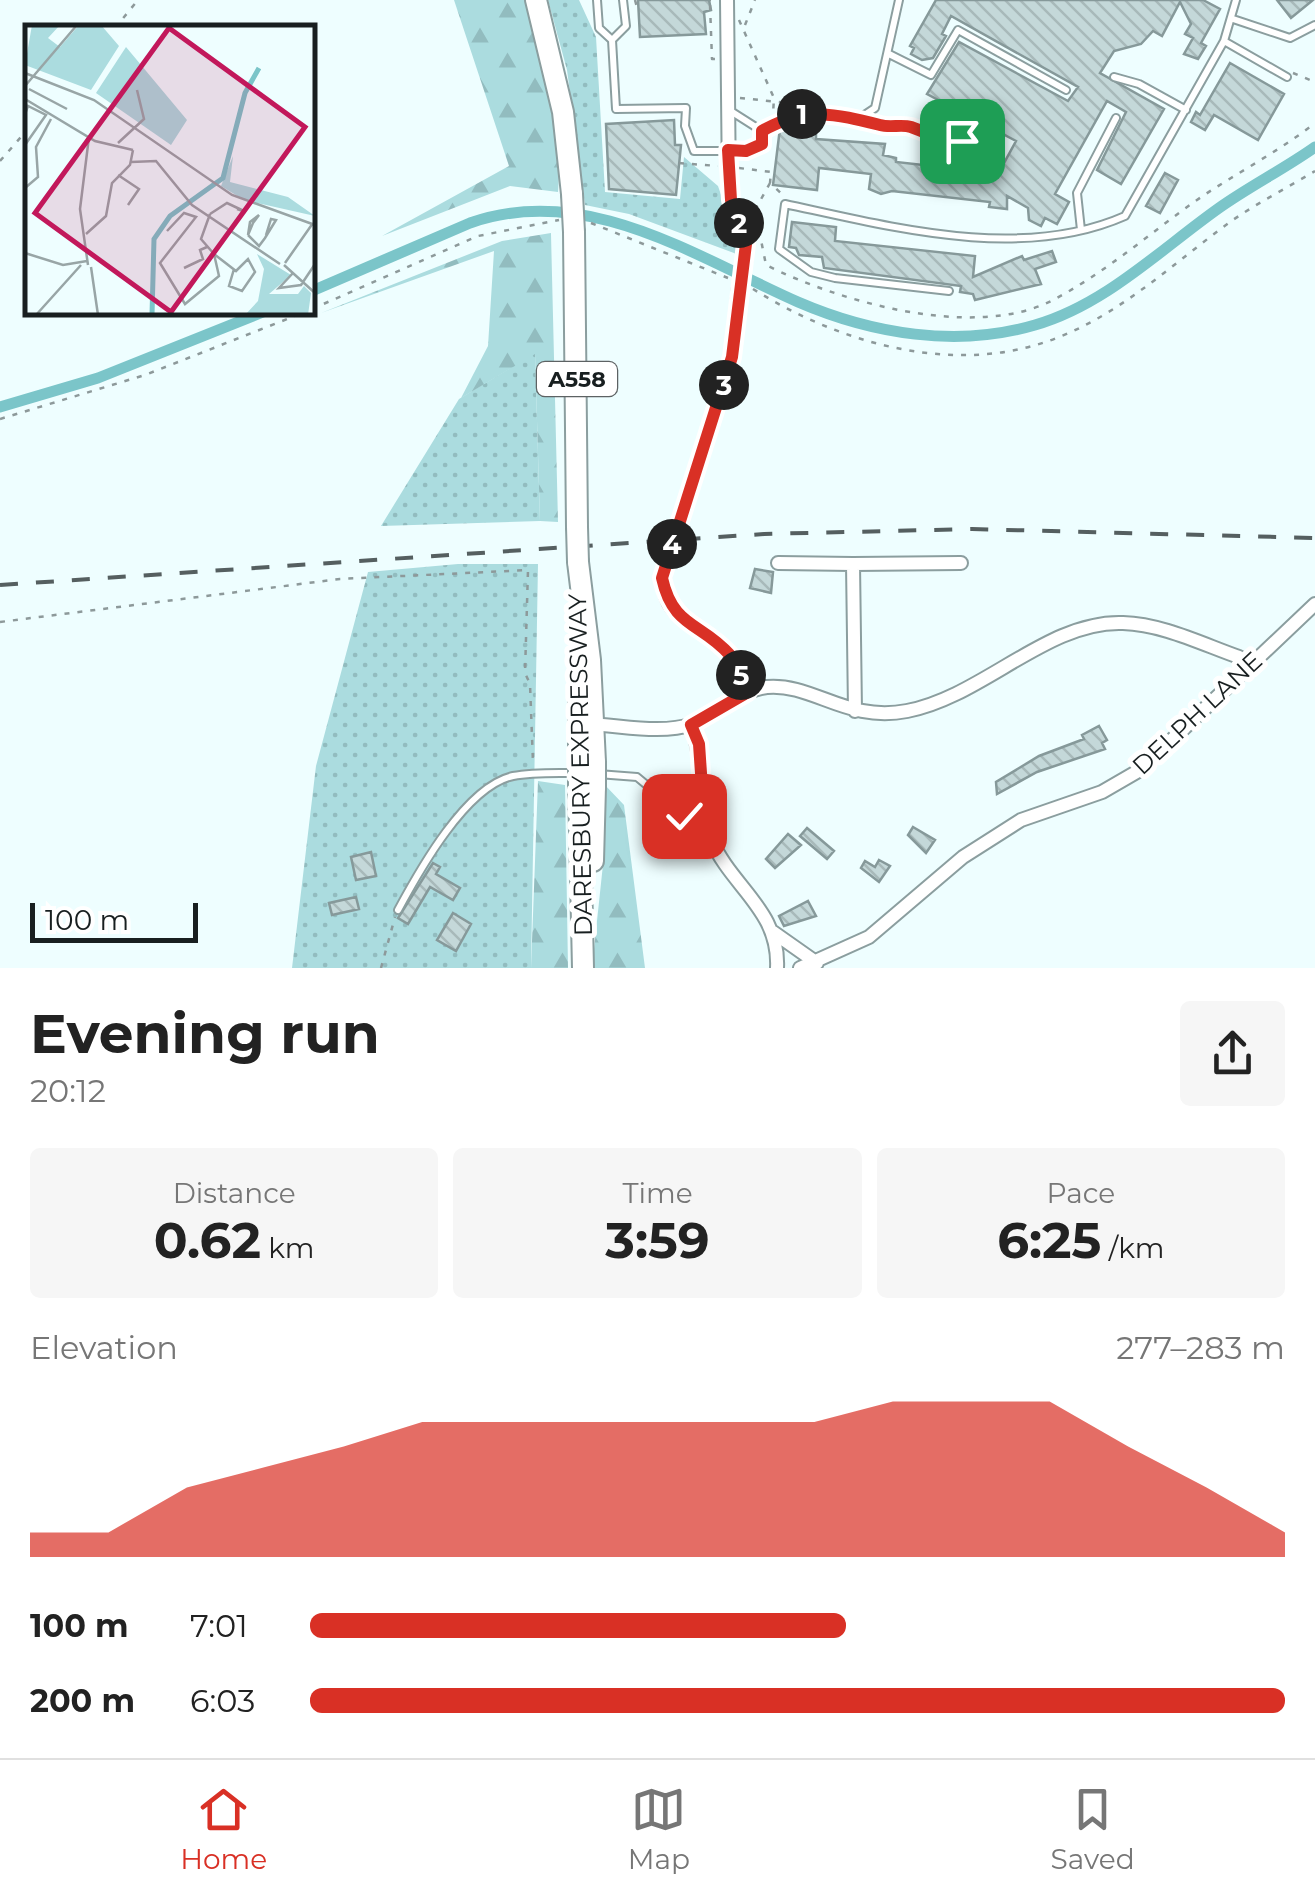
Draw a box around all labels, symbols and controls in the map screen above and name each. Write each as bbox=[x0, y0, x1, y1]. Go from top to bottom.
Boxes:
inset map bbox=[25, 25, 315, 315]
pin: 1 bbox=[777, 89, 827, 139]
text: 1 bbox=[797, 97, 807, 131]
pin bbox=[920, 99, 1005, 184]
icon: arrive bbox=[935, 114, 990, 169]
pin: 2 bbox=[714, 198, 764, 248]
text: 2 bbox=[731, 206, 747, 240]
pin: 3 bbox=[699, 360, 749, 410]
road number: A558 bbox=[537, 362, 617, 396]
text: 3 bbox=[716, 368, 732, 402]
pin: 4 bbox=[647, 519, 697, 569]
text: 4 bbox=[662, 527, 682, 561]
street label: DARESBURY EXPRESSWAY bbox=[562, 593, 598, 937]
street label: DELPH LANE bbox=[1126, 645, 1268, 781]
pin: 5 bbox=[716, 650, 766, 700]
text: 5 bbox=[733, 658, 749, 692]
pin bbox=[642, 774, 727, 859]
icon: check bbox=[657, 789, 712, 844]
scale bar bbox=[30, 898, 198, 943]
text: 100 m bbox=[45, 903, 129, 937]
text: Evening run bbox=[30, 1000, 380, 1067]
button: share bbox=[1180, 1001, 1285, 1106]
text: 20:12 bbox=[30, 1071, 106, 1110]
text: Distance bbox=[173, 1176, 296, 1210]
text: Time bbox=[622, 1176, 693, 1210]
text: Pace bbox=[1047, 1176, 1115, 1210]
text: 0.62 bbox=[154, 1210, 261, 1271]
text: 3:59 bbox=[605, 1210, 710, 1271]
text: 6:25 bbox=[997, 1210, 1101, 1271]
text: km bbox=[261, 1231, 315, 1265]
text: /km bbox=[1101, 1231, 1164, 1265]
text: Elevation bbox=[30, 1328, 178, 1367]
text: 277–283 m bbox=[1116, 1328, 1285, 1367]
text: 100 m bbox=[30, 1606, 129, 1645]
text: 7:01 bbox=[190, 1606, 248, 1645]
text: 200 m bbox=[30, 1681, 135, 1720]
text: 6:03 bbox=[190, 1681, 255, 1720]
tab: Home bbox=[180, 1782, 267, 1876]
tab: Map bbox=[628, 1782, 690, 1876]
tab: Saved bbox=[1051, 1782, 1135, 1876]

